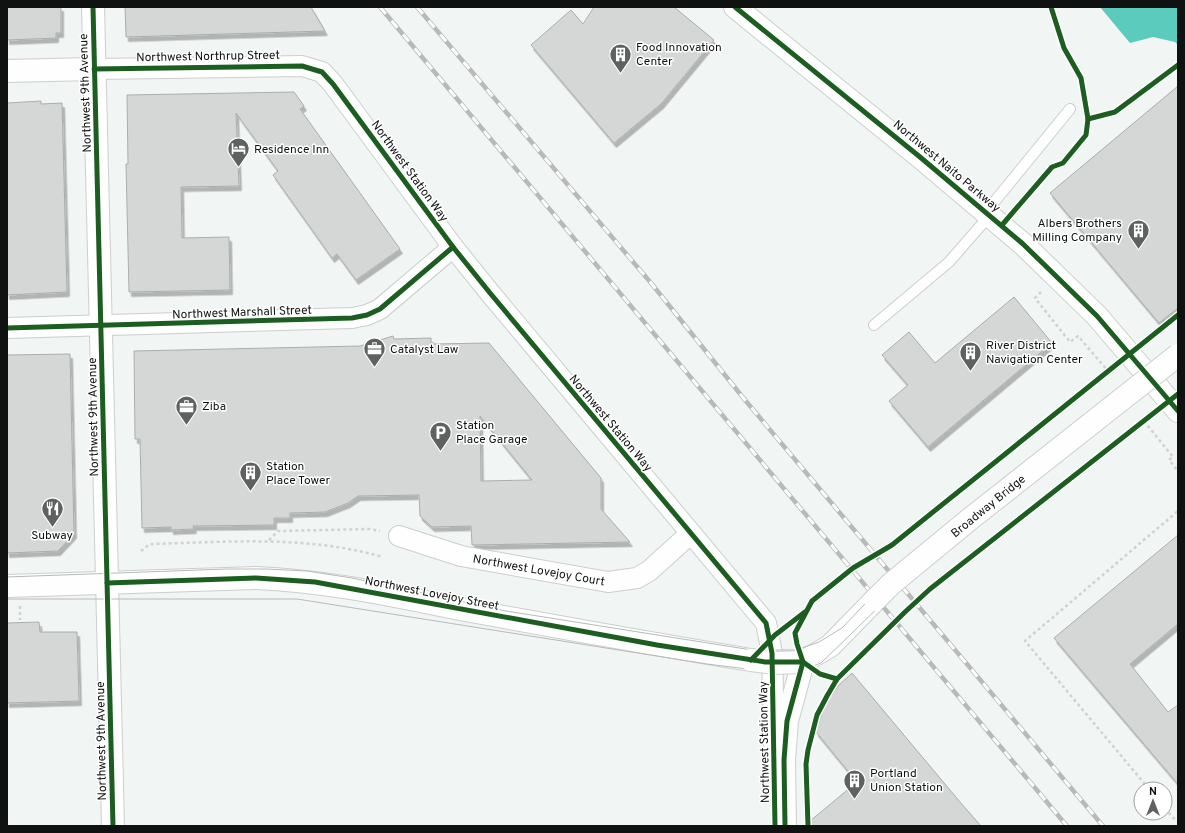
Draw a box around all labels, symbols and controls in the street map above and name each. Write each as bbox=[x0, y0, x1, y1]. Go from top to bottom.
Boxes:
street label: Northwest 9th Avenue bbox=[76, 33, 96, 153]
place label: Food Innovation Center bbox=[636, 40, 722, 70]
building icon: Food Innovation Center bbox=[608, 41, 634, 74]
street label: Northwest Northrup Street bbox=[136, 48, 280, 66]
street label: Northwest Naito Parkway bbox=[889, 117, 1003, 217]
street label: Northwest Station Way bbox=[367, 118, 452, 226]
hotel icon: Residence Inn bbox=[226, 136, 252, 169]
place label: Residence Inn bbox=[254, 142, 329, 158]
place label: Albers Brothers Milling Company bbox=[1032, 216, 1122, 246]
building icon: Albers Brothers Milling Company bbox=[1125, 217, 1151, 250]
street label: Northwest Marshall Street bbox=[172, 303, 312, 323]
office icon: Catalyst Law bbox=[361, 336, 387, 369]
place label: River District Navigation Center bbox=[986, 338, 1083, 368]
building icon: River District Navigation Center bbox=[958, 339, 984, 372]
place label: Catalyst Law bbox=[390, 342, 459, 358]
street label: Northwest 9th Avenue bbox=[85, 357, 103, 477]
street label: Northwest Station Way bbox=[565, 372, 656, 475]
office icon: Ziba bbox=[173, 393, 199, 426]
place label: Ziba bbox=[202, 399, 226, 415]
place label: Station Place Garage bbox=[456, 418, 527, 448]
parking icon: Station Place Garage bbox=[427, 419, 453, 452]
place label: Station Place Tower bbox=[266, 459, 331, 489]
building icon: Station Place Tower bbox=[238, 460, 264, 493]
street label: Broadway Bridge bbox=[948, 472, 1029, 542]
restaurant icon: Subway bbox=[39, 495, 65, 528]
place label: Subway bbox=[31, 528, 73, 544]
street label: Northwest Lovejoy Court bbox=[471, 551, 606, 591]
street label: Northwest Lovejoy Street bbox=[363, 573, 500, 615]
street label: Northwest 9th Avenue bbox=[93, 681, 111, 801]
street label: Northwest Station Way bbox=[756, 681, 774, 803]
place label: Portland Union Station bbox=[870, 766, 943, 796]
building icon: Portland Union Station bbox=[841, 767, 867, 800]
north arrow bbox=[1133, 781, 1173, 821]
text: N bbox=[1149, 785, 1157, 799]

